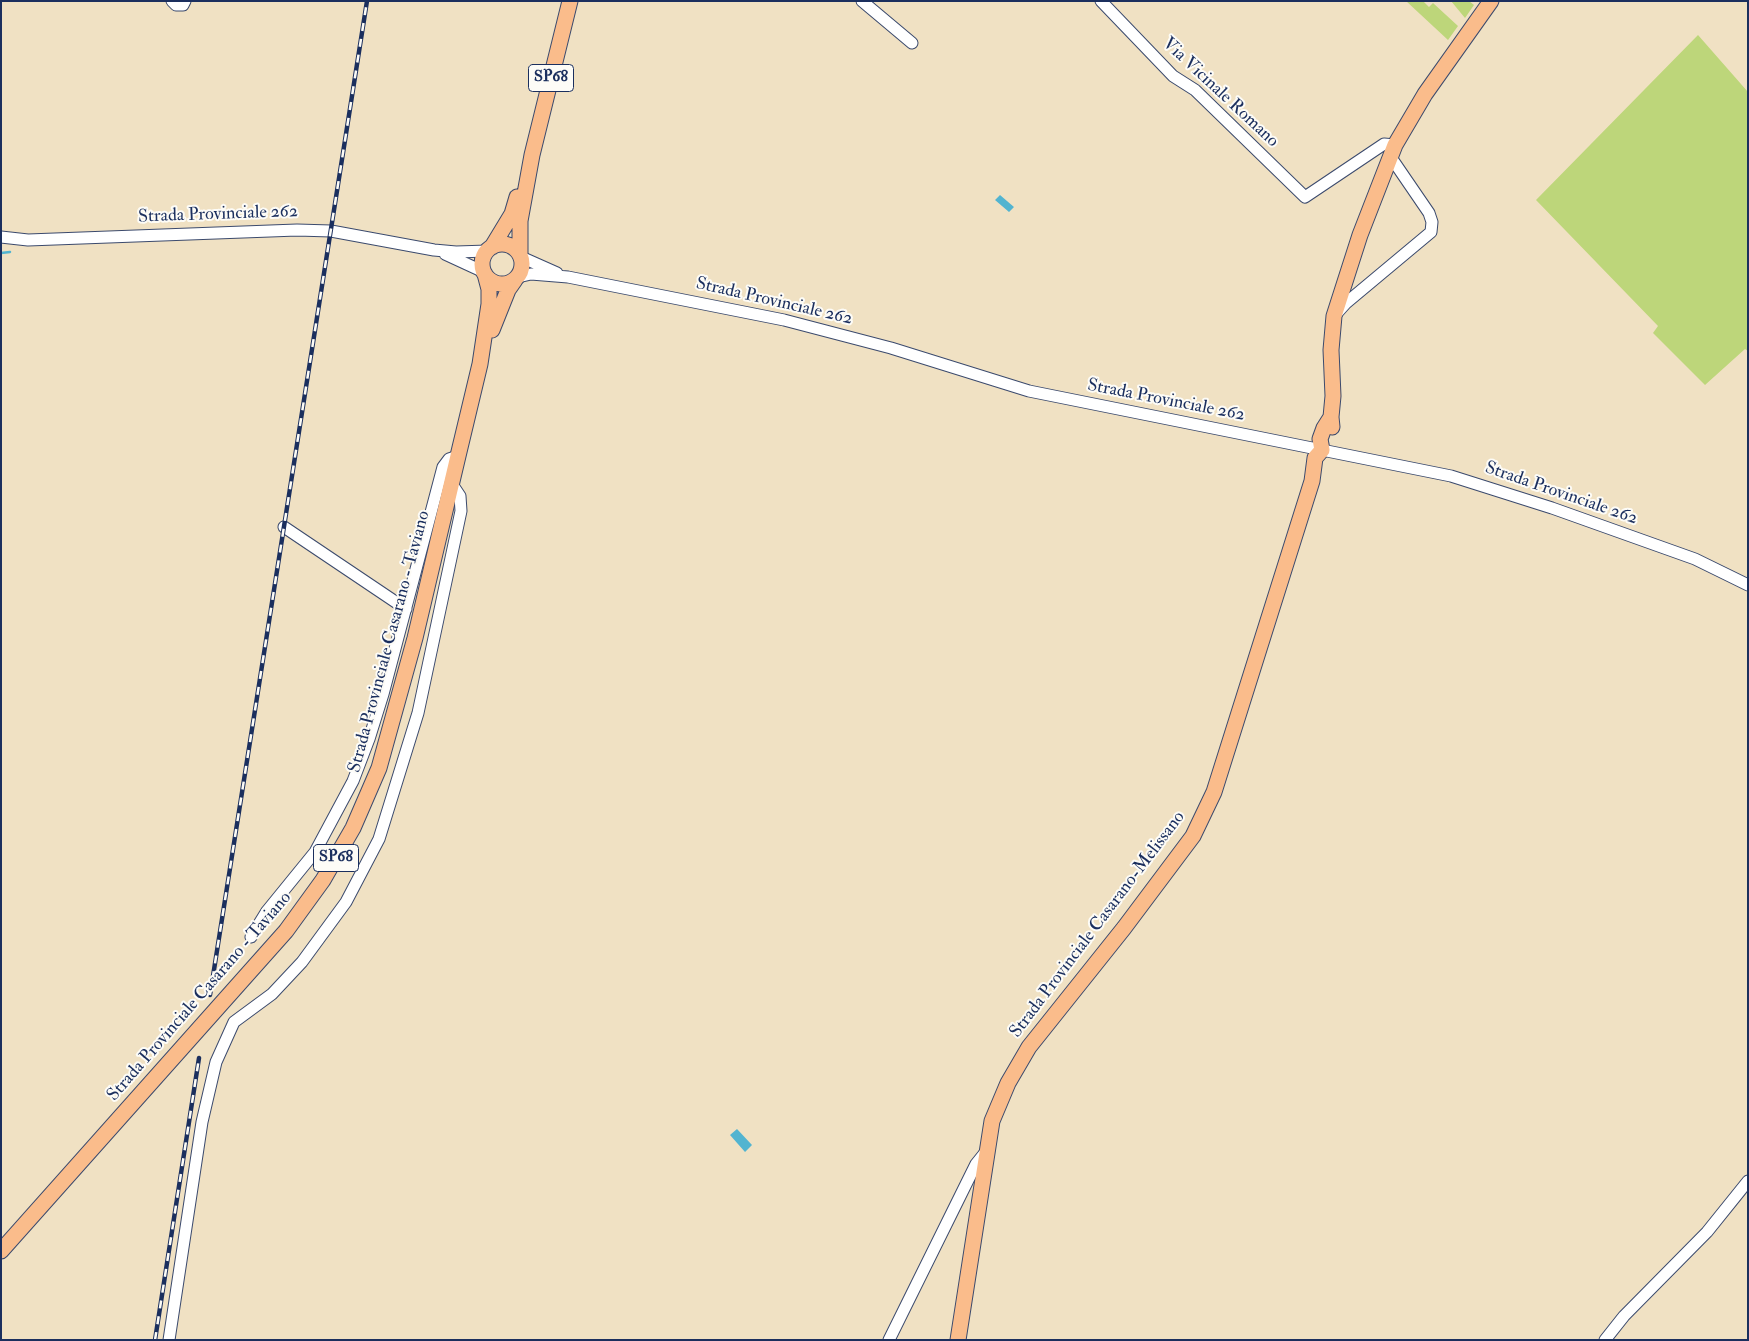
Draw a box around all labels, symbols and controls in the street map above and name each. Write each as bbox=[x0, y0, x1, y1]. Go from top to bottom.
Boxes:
street label: Via Vicinale Romano bbox=[1157, 34, 1283, 152]
road number: SP68 bbox=[528, 64, 574, 92]
street label: Strada Provinciale 262 bbox=[138, 201, 298, 229]
street label: Strada Provinciale 262 bbox=[694, 273, 854, 331]
street label: Strada Provinciale 262 bbox=[1085, 375, 1247, 427]
street label: Strada Provinciale 262 bbox=[1482, 458, 1640, 530]
street label: Strada Provinciale Casarano - Taviano bbox=[345, 509, 435, 775]
street label: Strada Provinciale Casarano-Melissano bbox=[1006, 807, 1190, 1043]
road number: SP68 bbox=[314, 844, 358, 871]
street label: Strada Provinciale Casarano - Taviano bbox=[103, 888, 297, 1106]

